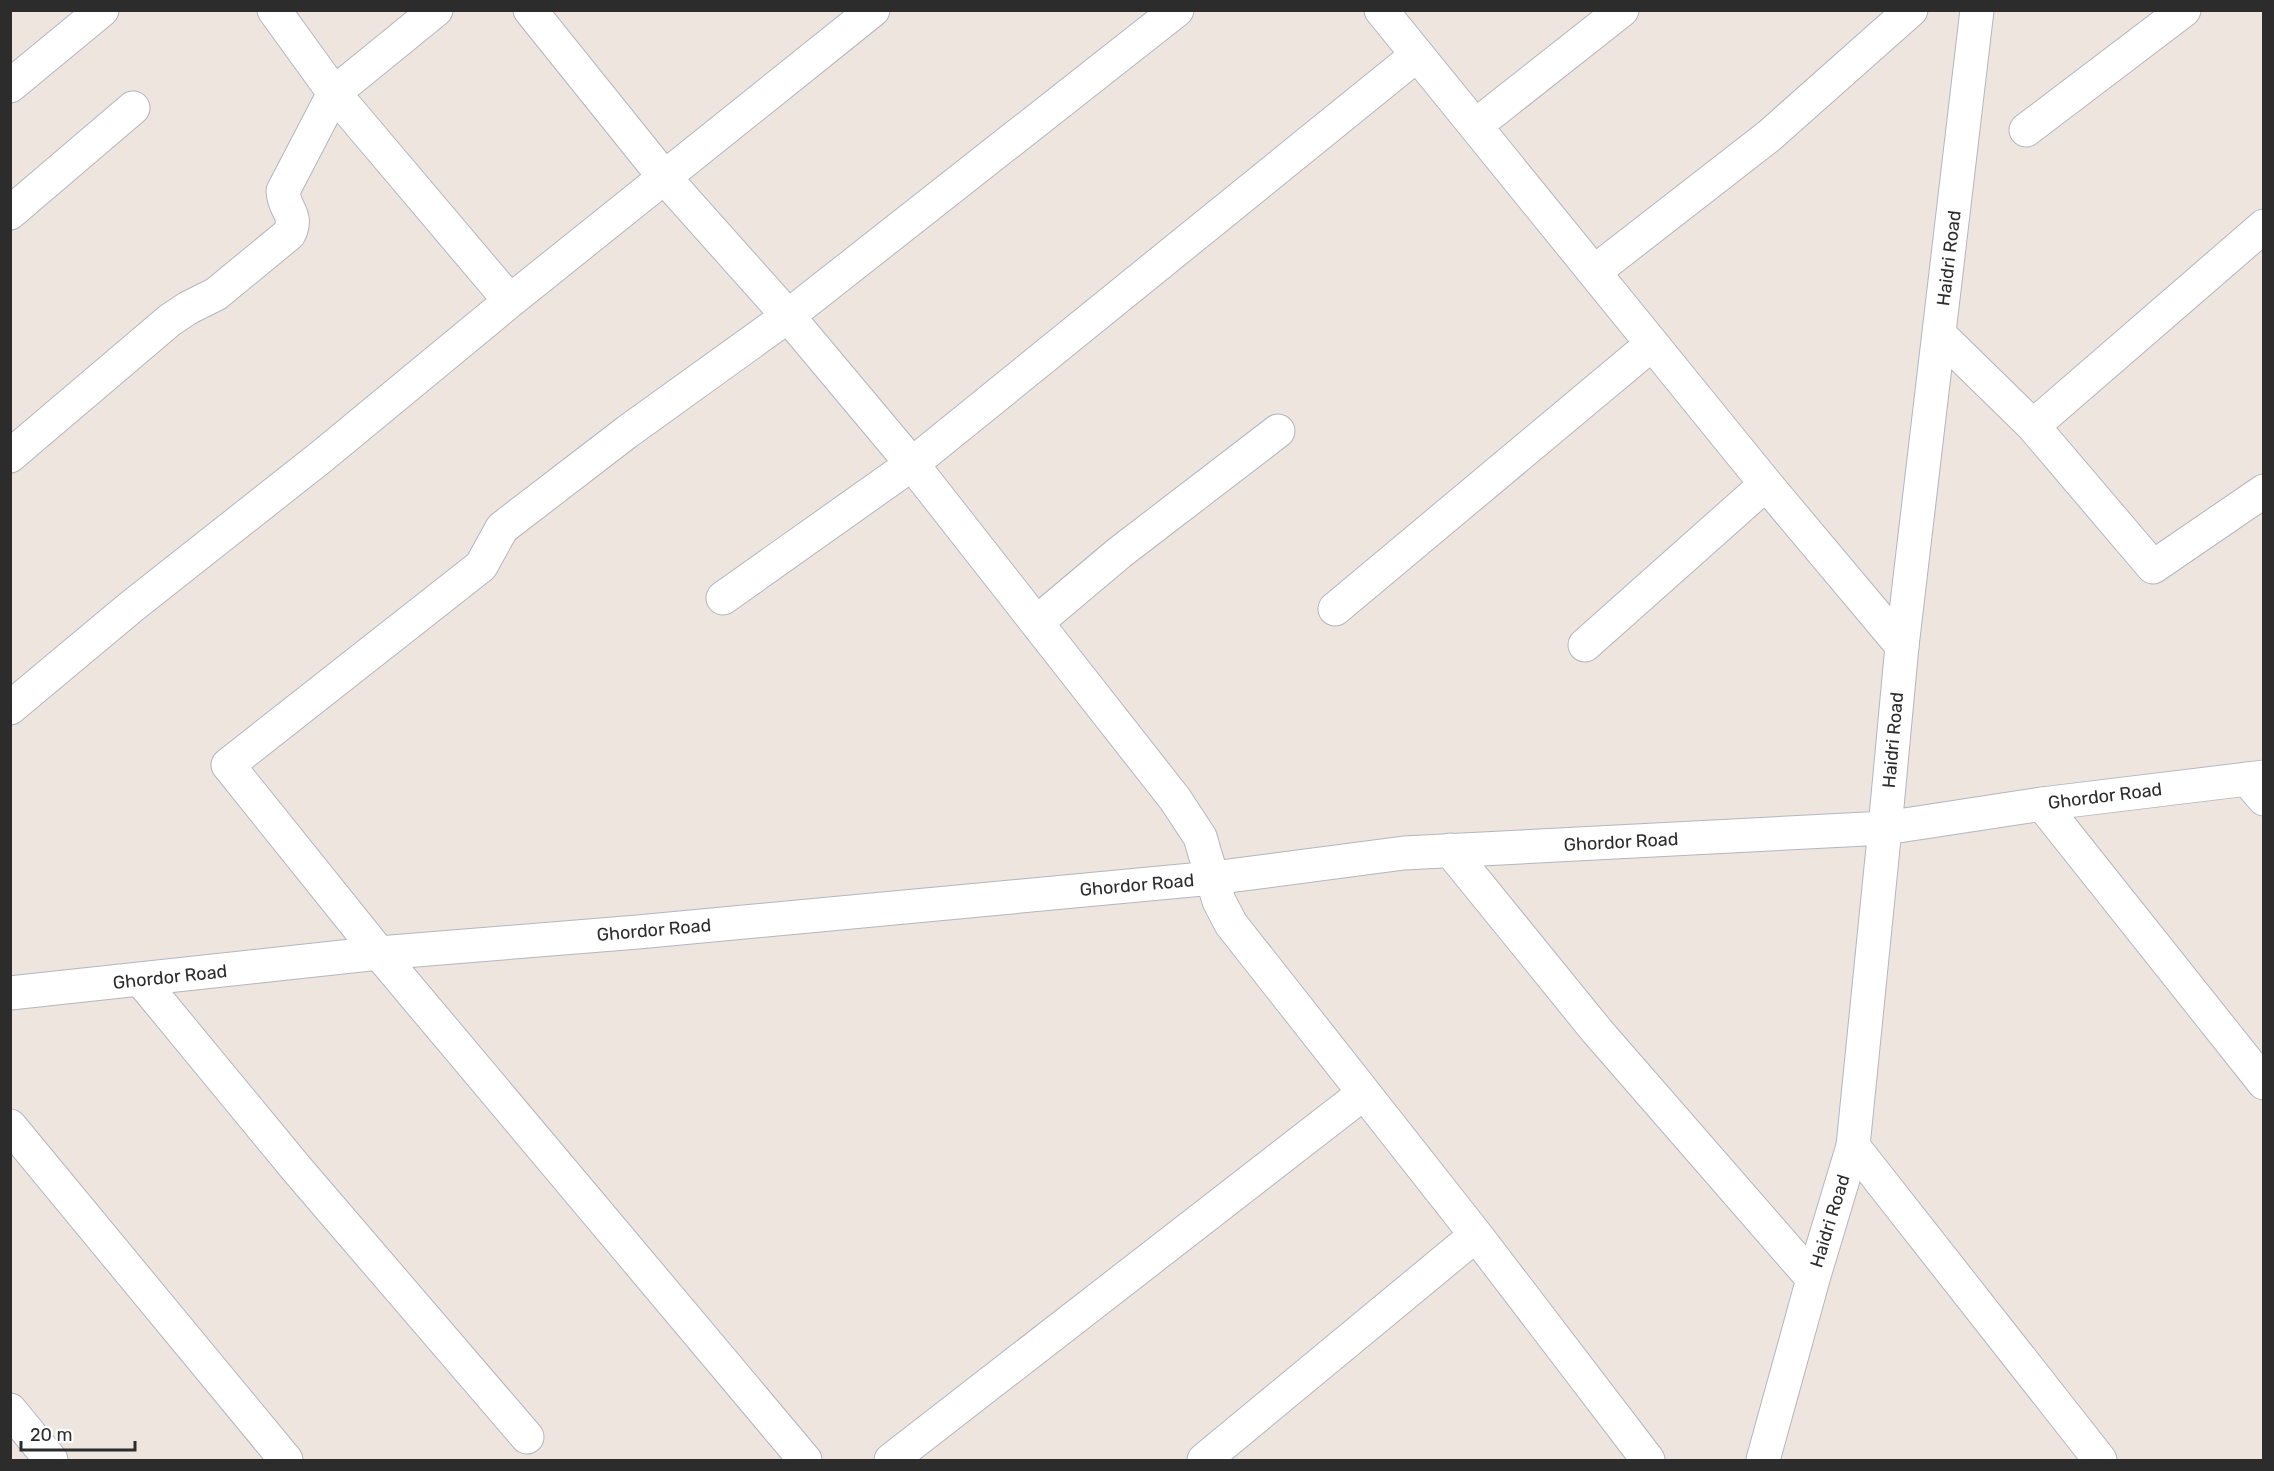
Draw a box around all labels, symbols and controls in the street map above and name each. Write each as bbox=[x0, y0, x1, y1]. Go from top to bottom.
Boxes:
street label: Haidri Road bbox=[1932, 209, 1966, 307]
street label: Haidri Road bbox=[1878, 691, 1908, 789]
street label: Ghordor Road bbox=[2047, 778, 2163, 814]
street label: Ghordor Road bbox=[1563, 828, 1679, 856]
street label: Ghordor Road bbox=[1079, 869, 1195, 901]
street label: Ghordor Road bbox=[596, 914, 712, 946]
street label: Ghordor Road bbox=[112, 960, 228, 994]
street label: Haidri Road bbox=[1805, 1172, 1855, 1270]
scale bar bbox=[21, 1414, 135, 1452]
text: 20 m bbox=[30, 1424, 72, 1446]

